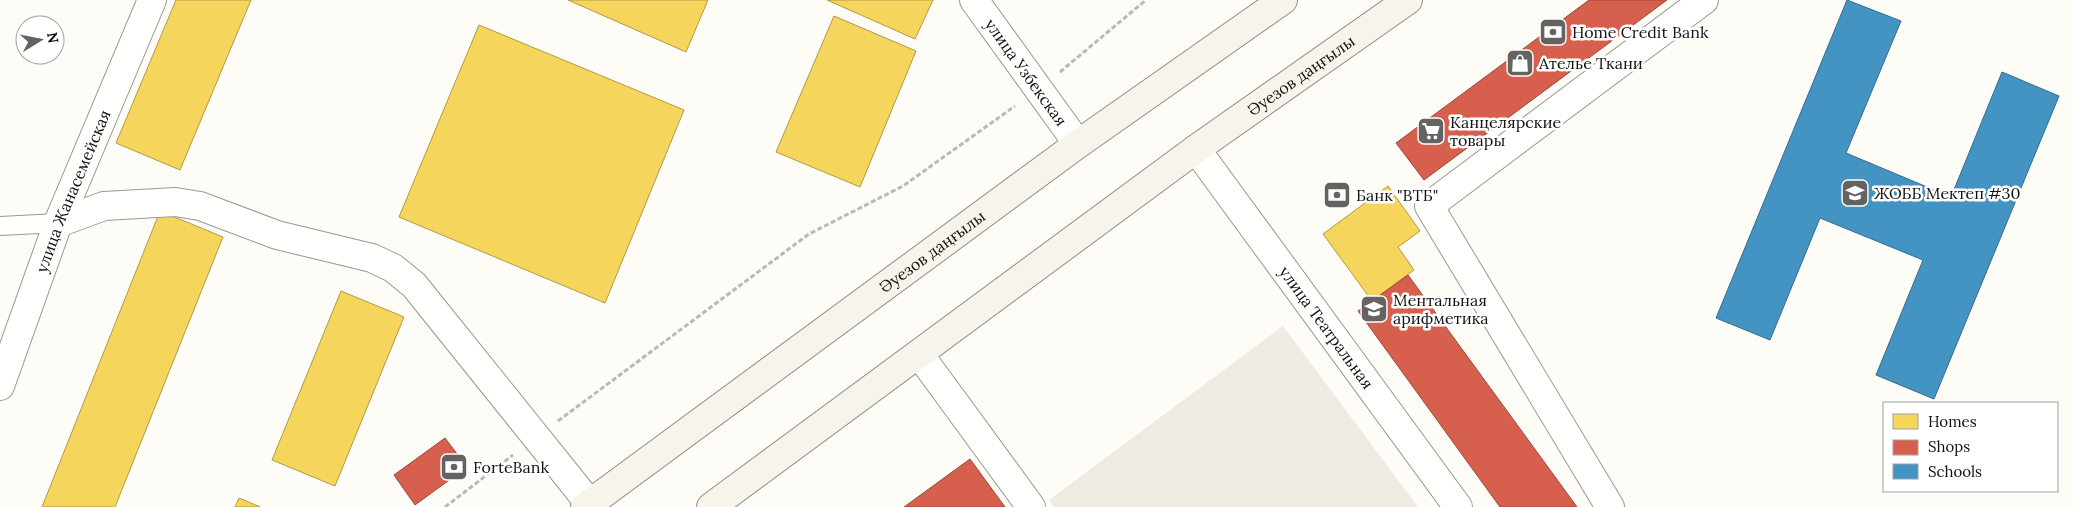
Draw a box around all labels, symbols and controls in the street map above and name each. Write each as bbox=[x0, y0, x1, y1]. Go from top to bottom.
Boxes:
north arrow bbox=[15, 15, 65, 65]
street label: улица Узбекская bbox=[981, 15, 1072, 130]
bank icon: Home Credit Bank bbox=[1538, 17, 1568, 47]
place label: Home Credit Bank bbox=[1572, 22, 1709, 42]
text: N bbox=[43, 31, 63, 45]
street label: Әуезов даңғылы bbox=[1243, 31, 1359, 120]
shop icon: Ателье Ткани bbox=[1505, 48, 1535, 78]
place label: Ателье Ткани bbox=[1538, 53, 1643, 73]
street label: улица Жанасемейская bbox=[31, 107, 115, 275]
place label: Канцелярские товары bbox=[1450, 112, 1561, 150]
supermarket icon: Канцелярские товары bbox=[1416, 116, 1446, 146]
school or university icon: ЖОББ Мектеп #30 bbox=[1840, 178, 1870, 208]
bank icon: Банк "ВТБ" bbox=[1322, 180, 1352, 210]
place label: ЖОББ Мектеп #30 bbox=[1874, 183, 2020, 203]
place label: Банк "ВТБ" bbox=[1356, 185, 1438, 205]
street label: Әуезов даңғылы bbox=[875, 206, 989, 297]
street label: улица Театральная bbox=[1275, 262, 1378, 393]
place label: Ментальная арифметика bbox=[1393, 290, 1489, 328]
school or university icon: Ментальная арифметика bbox=[1359, 294, 1389, 324]
legend bbox=[1883, 402, 2058, 492]
text: Homes bbox=[1928, 412, 1977, 431]
text: Shops bbox=[1928, 437, 1970, 456]
bank icon: ForteBank bbox=[439, 452, 469, 482]
place label: ForteBank bbox=[473, 457, 549, 477]
text: Schools bbox=[1928, 462, 1982, 481]

